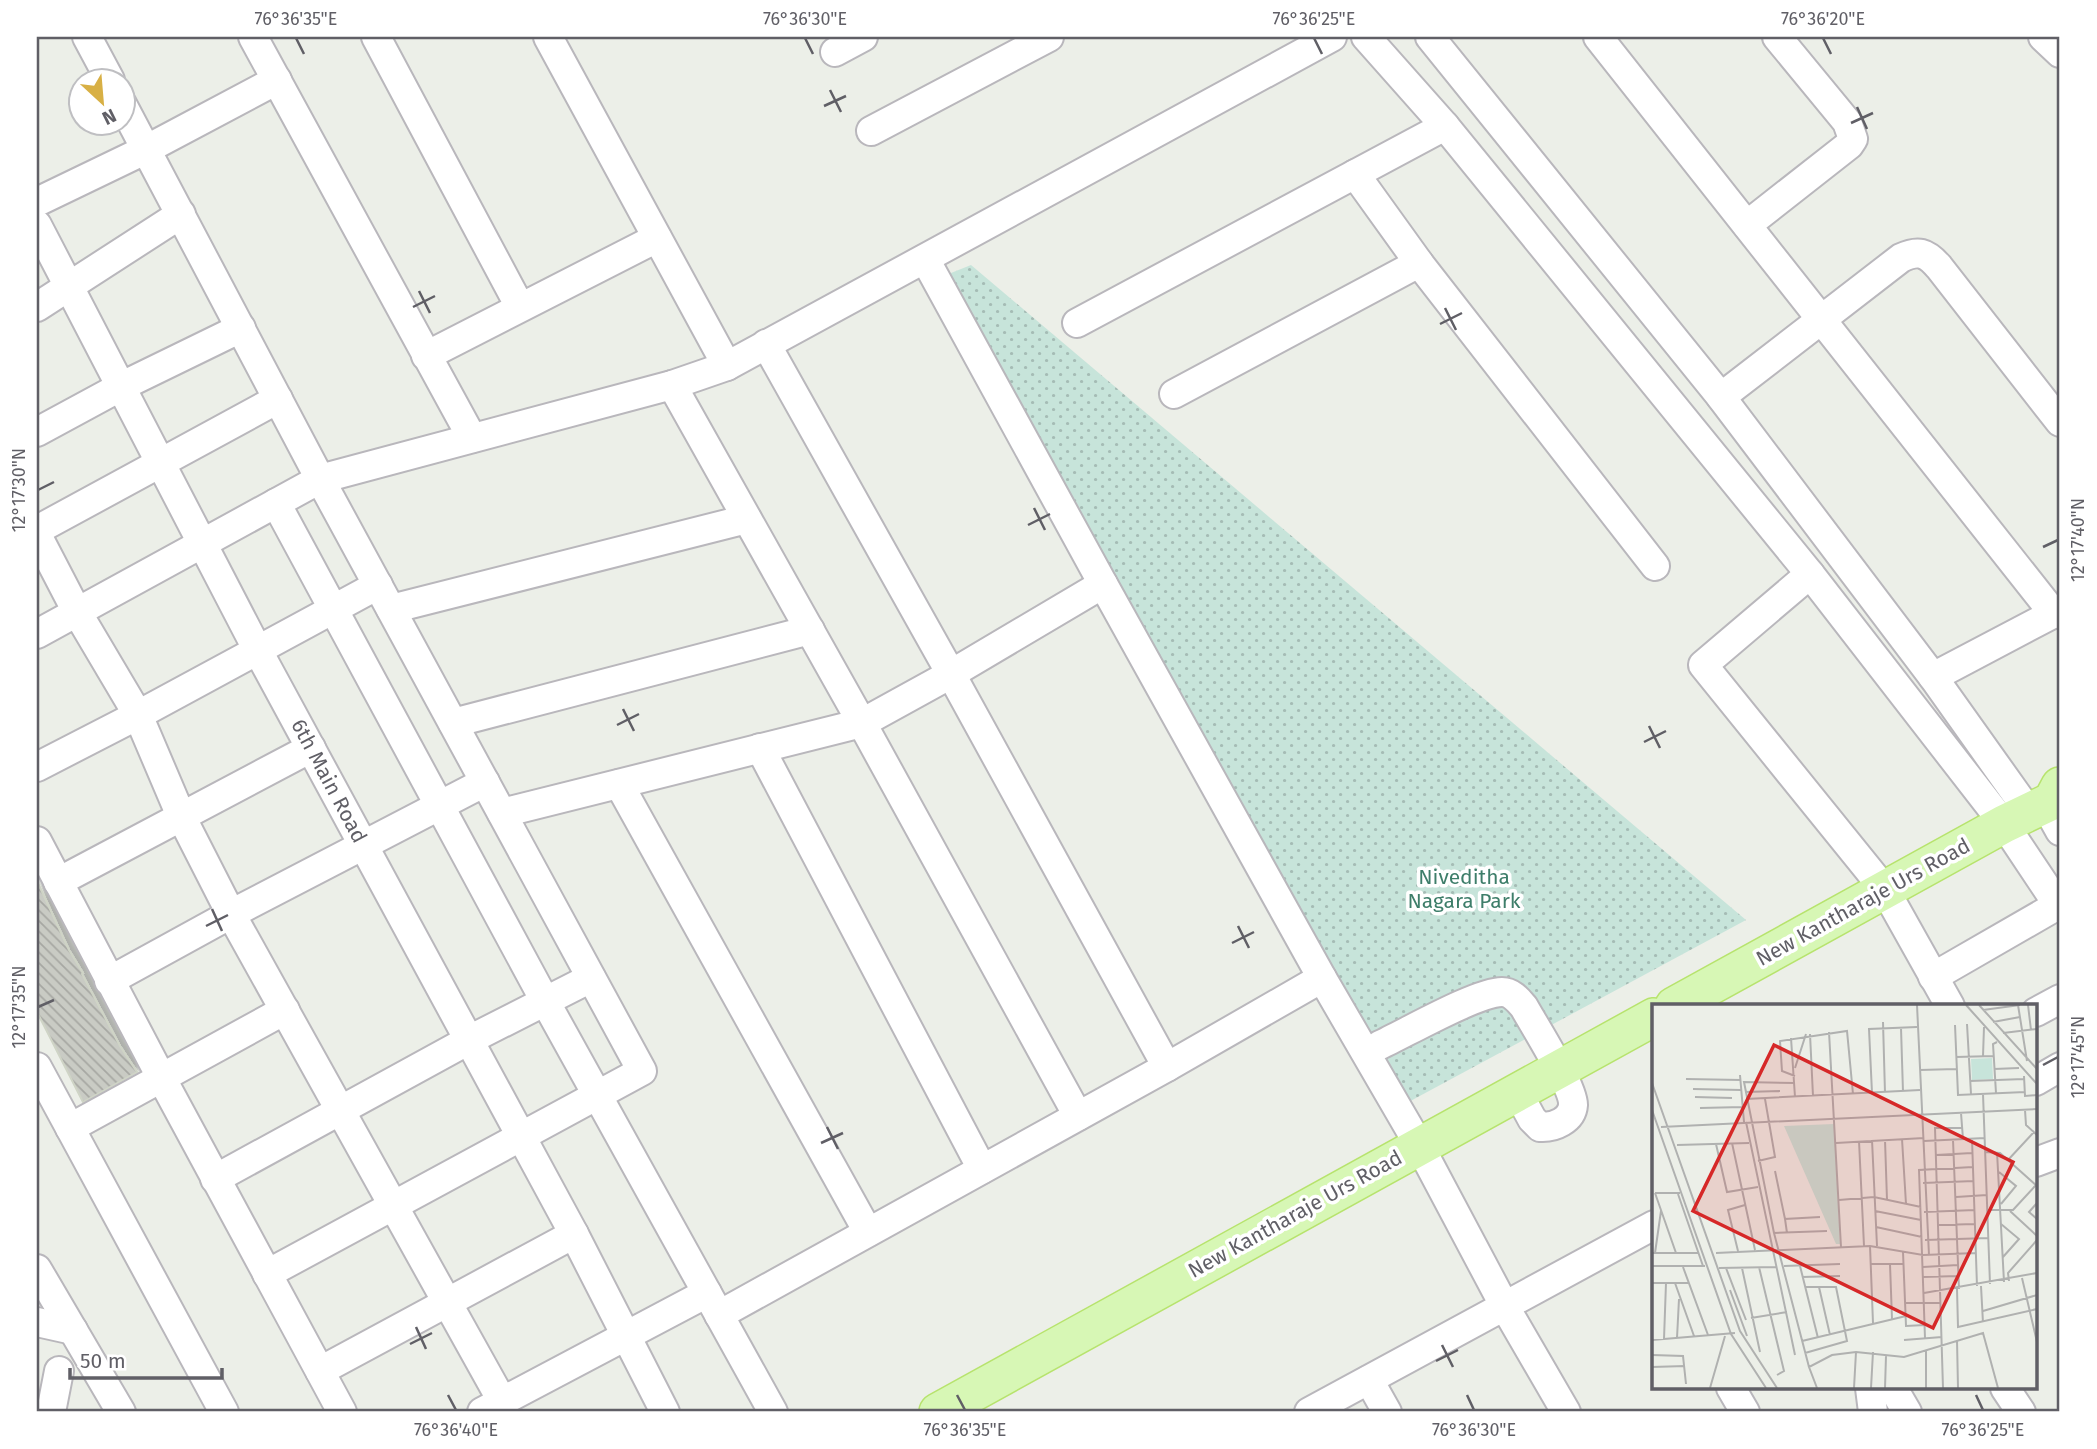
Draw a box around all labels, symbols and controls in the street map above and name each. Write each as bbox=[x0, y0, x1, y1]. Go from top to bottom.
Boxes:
text: 76°36'35"E bbox=[255, 8, 337, 30]
text: 76°36'30"E bbox=[763, 8, 847, 30]
text: 76°36'25"E bbox=[1273, 8, 1355, 30]
text: 76°36'20"E bbox=[1781, 8, 1865, 30]
north arrow bbox=[66, 66, 136, 136]
text: N bbox=[99, 104, 120, 130]
text: 12°17'30"N bbox=[8, 448, 30, 532]
text: 12°17'40"N bbox=[2067, 498, 2089, 582]
street label: 6th Main Road bbox=[285, 715, 373, 847]
street label: New Kantharaje Urs Road bbox=[1751, 832, 1975, 972]
park label: Niveditha Nagara Park bbox=[1407, 864, 1521, 914]
text: 12°17'35"N bbox=[8, 966, 30, 1048]
inset map bbox=[1652, 1004, 2038, 1390]
text: 12°17'45"N bbox=[2067, 1016, 2089, 1098]
street label: New Kantharaje Urs Road bbox=[1183, 1144, 1407, 1284]
scale bar bbox=[70, 1337, 222, 1381]
text: 50 m bbox=[80, 1348, 126, 1374]
text: 76°36'40"E bbox=[414, 1419, 498, 1441]
text: 76°36'35"E bbox=[924, 1419, 1006, 1441]
text: 76°36'30"E bbox=[1432, 1419, 1516, 1441]
text: 76°36'25"E bbox=[1942, 1419, 2024, 1441]

